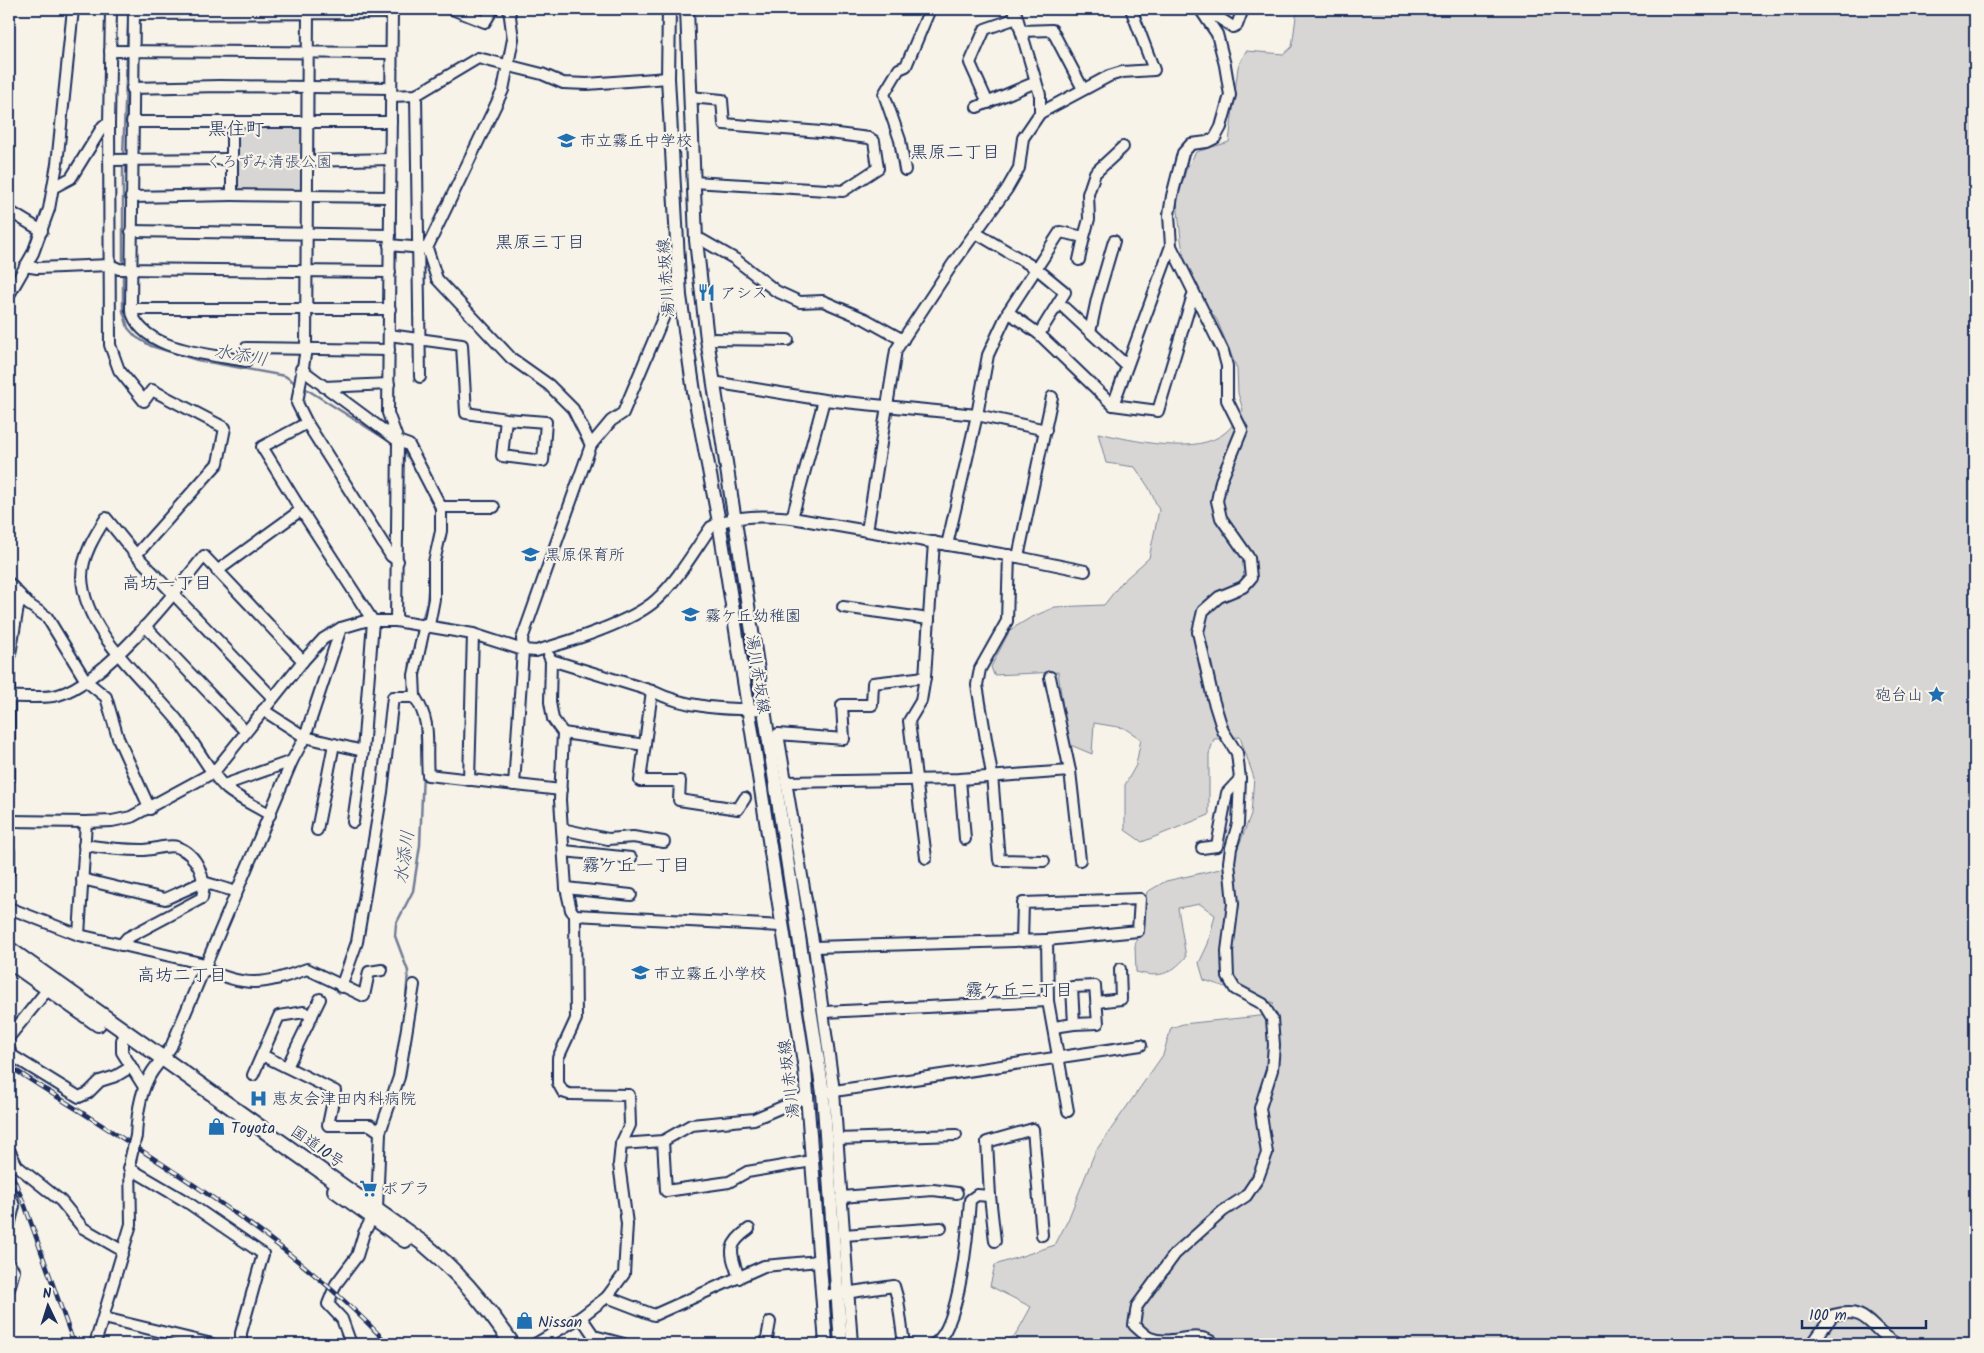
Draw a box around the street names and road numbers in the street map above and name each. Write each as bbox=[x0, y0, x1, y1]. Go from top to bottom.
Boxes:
street label: 湯川赤坂線 bbox=[651, 237, 682, 319]
street label: 湯川赤坂線 bbox=[739, 633, 776, 716]
street label: 湯川赤坂線 bbox=[772, 1038, 807, 1120]
street label: 国道10号 bbox=[285, 1119, 349, 1175]

